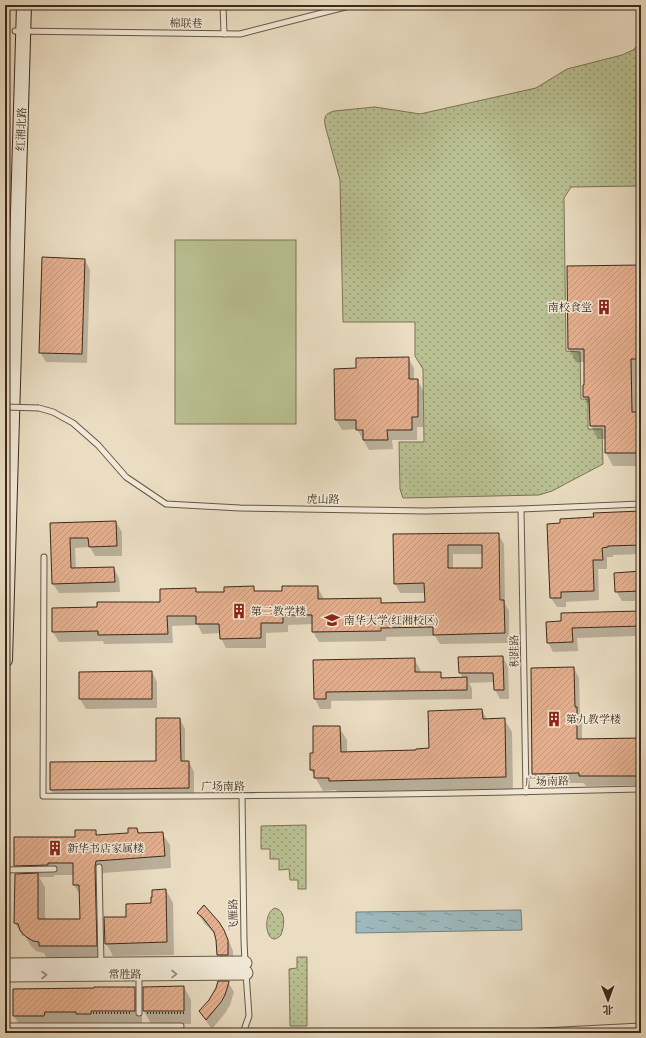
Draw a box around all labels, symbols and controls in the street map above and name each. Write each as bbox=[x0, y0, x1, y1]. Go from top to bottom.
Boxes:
street label: 棉联巷 bbox=[169, 17, 203, 30]
street label: 红湘北路 bbox=[14, 107, 29, 151]
building icon: 南校食堂 bbox=[595, 298, 613, 316]
place label: 南校食堂 bbox=[548, 301, 592, 314]
street label: 虎山路 bbox=[306, 493, 340, 506]
building icon: 第二教学楼 bbox=[230, 602, 248, 620]
place label: 第二教学楼 bbox=[251, 605, 306, 618]
school or university icon: 南华大学(红湘校区) bbox=[323, 611, 341, 629]
place label: 南华大学(红湘校区) bbox=[344, 614, 438, 627]
street label: 积跬路 bbox=[508, 634, 521, 668]
building icon: 第九教学楼 bbox=[545, 710, 563, 728]
place label: 第九教学楼 bbox=[566, 713, 621, 726]
street label: 广场南路 bbox=[525, 775, 569, 788]
street label: 广场南路 bbox=[201, 780, 245, 793]
building icon: 新华书店家属楼 bbox=[46, 839, 64, 857]
place label: 新华书店家属楼 bbox=[67, 842, 144, 855]
street label: 飞雁路 bbox=[227, 898, 240, 932]
street label: 常胜路 bbox=[109, 968, 142, 981]
one-way arrow bbox=[171, 970, 177, 978]
one-way arrow bbox=[41, 971, 47, 979]
north arrow bbox=[588, 980, 628, 1020]
text: 北 bbox=[603, 1003, 614, 1016]

